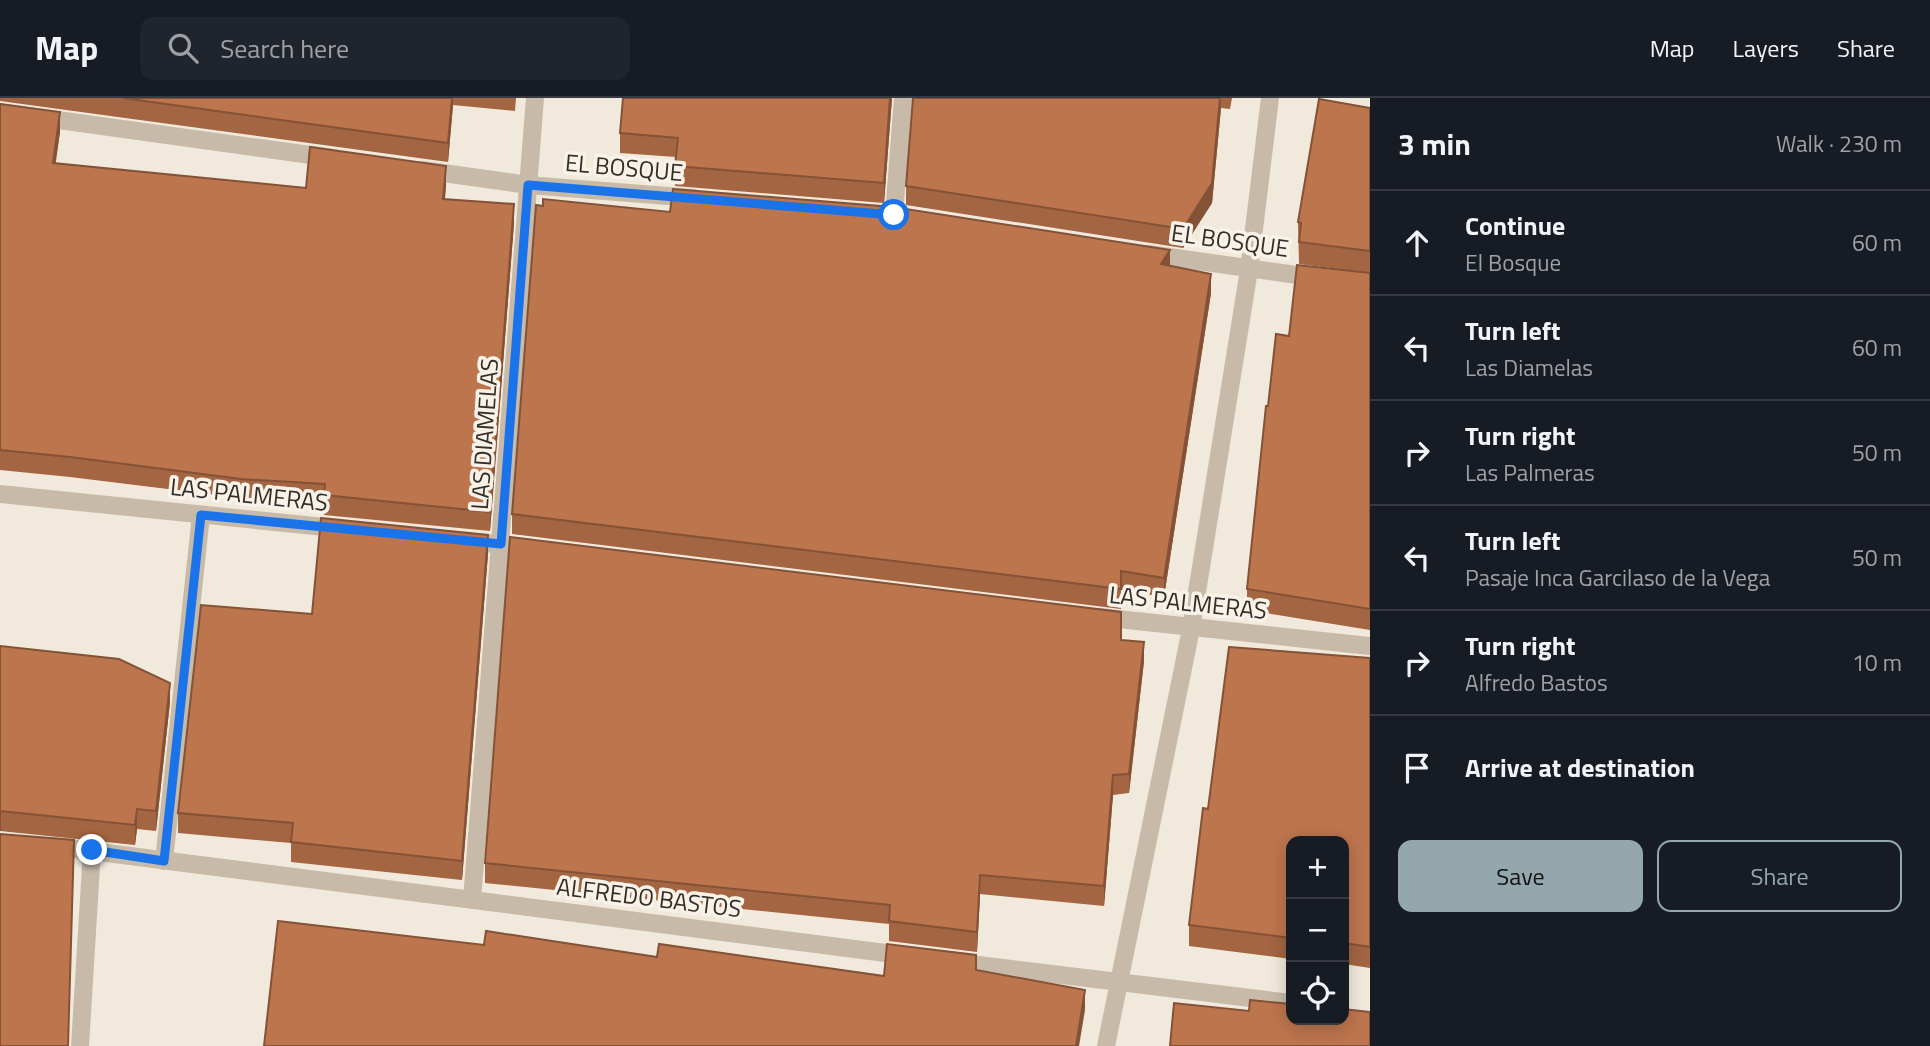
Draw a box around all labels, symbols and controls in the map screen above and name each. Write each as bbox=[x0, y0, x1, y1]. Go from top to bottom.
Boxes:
search box bbox=[140, 17, 630, 80]
text: Map bbox=[35, 23, 98, 73]
icon: search bbox=[164, 29, 202, 67]
text: Search here bbox=[220, 29, 349, 68]
text: Map bbox=[1650, 30, 1695, 66]
text: Layers bbox=[1733, 30, 1799, 66]
text: Share bbox=[1837, 30, 1895, 66]
text: 3 min bbox=[1398, 121, 1471, 167]
text: Walk · 230 m bbox=[1776, 126, 1902, 161]
street label: EL BOSQUE bbox=[564, 144, 685, 190]
route start bbox=[878, 199, 909, 230]
text: Continue bbox=[1465, 206, 1565, 245]
street label: EL BOSQUE bbox=[1169, 214, 1291, 266]
icon: ahead bbox=[1398, 224, 1436, 262]
text: 60 m bbox=[1852, 225, 1902, 260]
text: El Bosque bbox=[1465, 245, 1561, 280]
text: Turn left bbox=[1465, 311, 1560, 350]
icon: left bbox=[1398, 329, 1436, 367]
text: 60 m bbox=[1852, 330, 1902, 365]
text: Las Diamelas bbox=[1465, 350, 1593, 385]
street label: LAS DIAMELAS bbox=[461, 357, 507, 511]
text: Turn right bbox=[1465, 416, 1576, 455]
icon: right bbox=[1398, 434, 1436, 472]
text: 50 m bbox=[1852, 435, 1902, 470]
text: Las Palmeras bbox=[1465, 455, 1595, 490]
street label: LAS PALMERAS bbox=[168, 468, 330, 520]
text: Turn left bbox=[1465, 521, 1560, 560]
icon: left bbox=[1398, 539, 1436, 577]
text: 50 m bbox=[1852, 540, 1902, 575]
text: Pasaje Inca Garcilaso de la Vega bbox=[1465, 560, 1770, 595]
street label: LAS PALMERAS bbox=[1107, 576, 1269, 628]
text: Turn right bbox=[1465, 626, 1576, 665]
icon: right bbox=[1398, 644, 1436, 682]
text: 10 m bbox=[1852, 645, 1902, 680]
text: Alfredo Bastos bbox=[1465, 665, 1608, 700]
text: Arrive at destination bbox=[1465, 748, 1695, 787]
icon: arrive bbox=[1398, 749, 1436, 787]
route end bbox=[76, 834, 107, 865]
map controls bbox=[1286, 836, 1349, 1025]
button: + bbox=[1286, 836, 1349, 899]
button: Save bbox=[1398, 840, 1643, 912]
button: Share bbox=[1657, 840, 1902, 912]
street label: ALFREDO BASTOS bbox=[555, 868, 744, 926]
button: − bbox=[1286, 899, 1349, 962]
button: locate bbox=[1286, 962, 1349, 1025]

